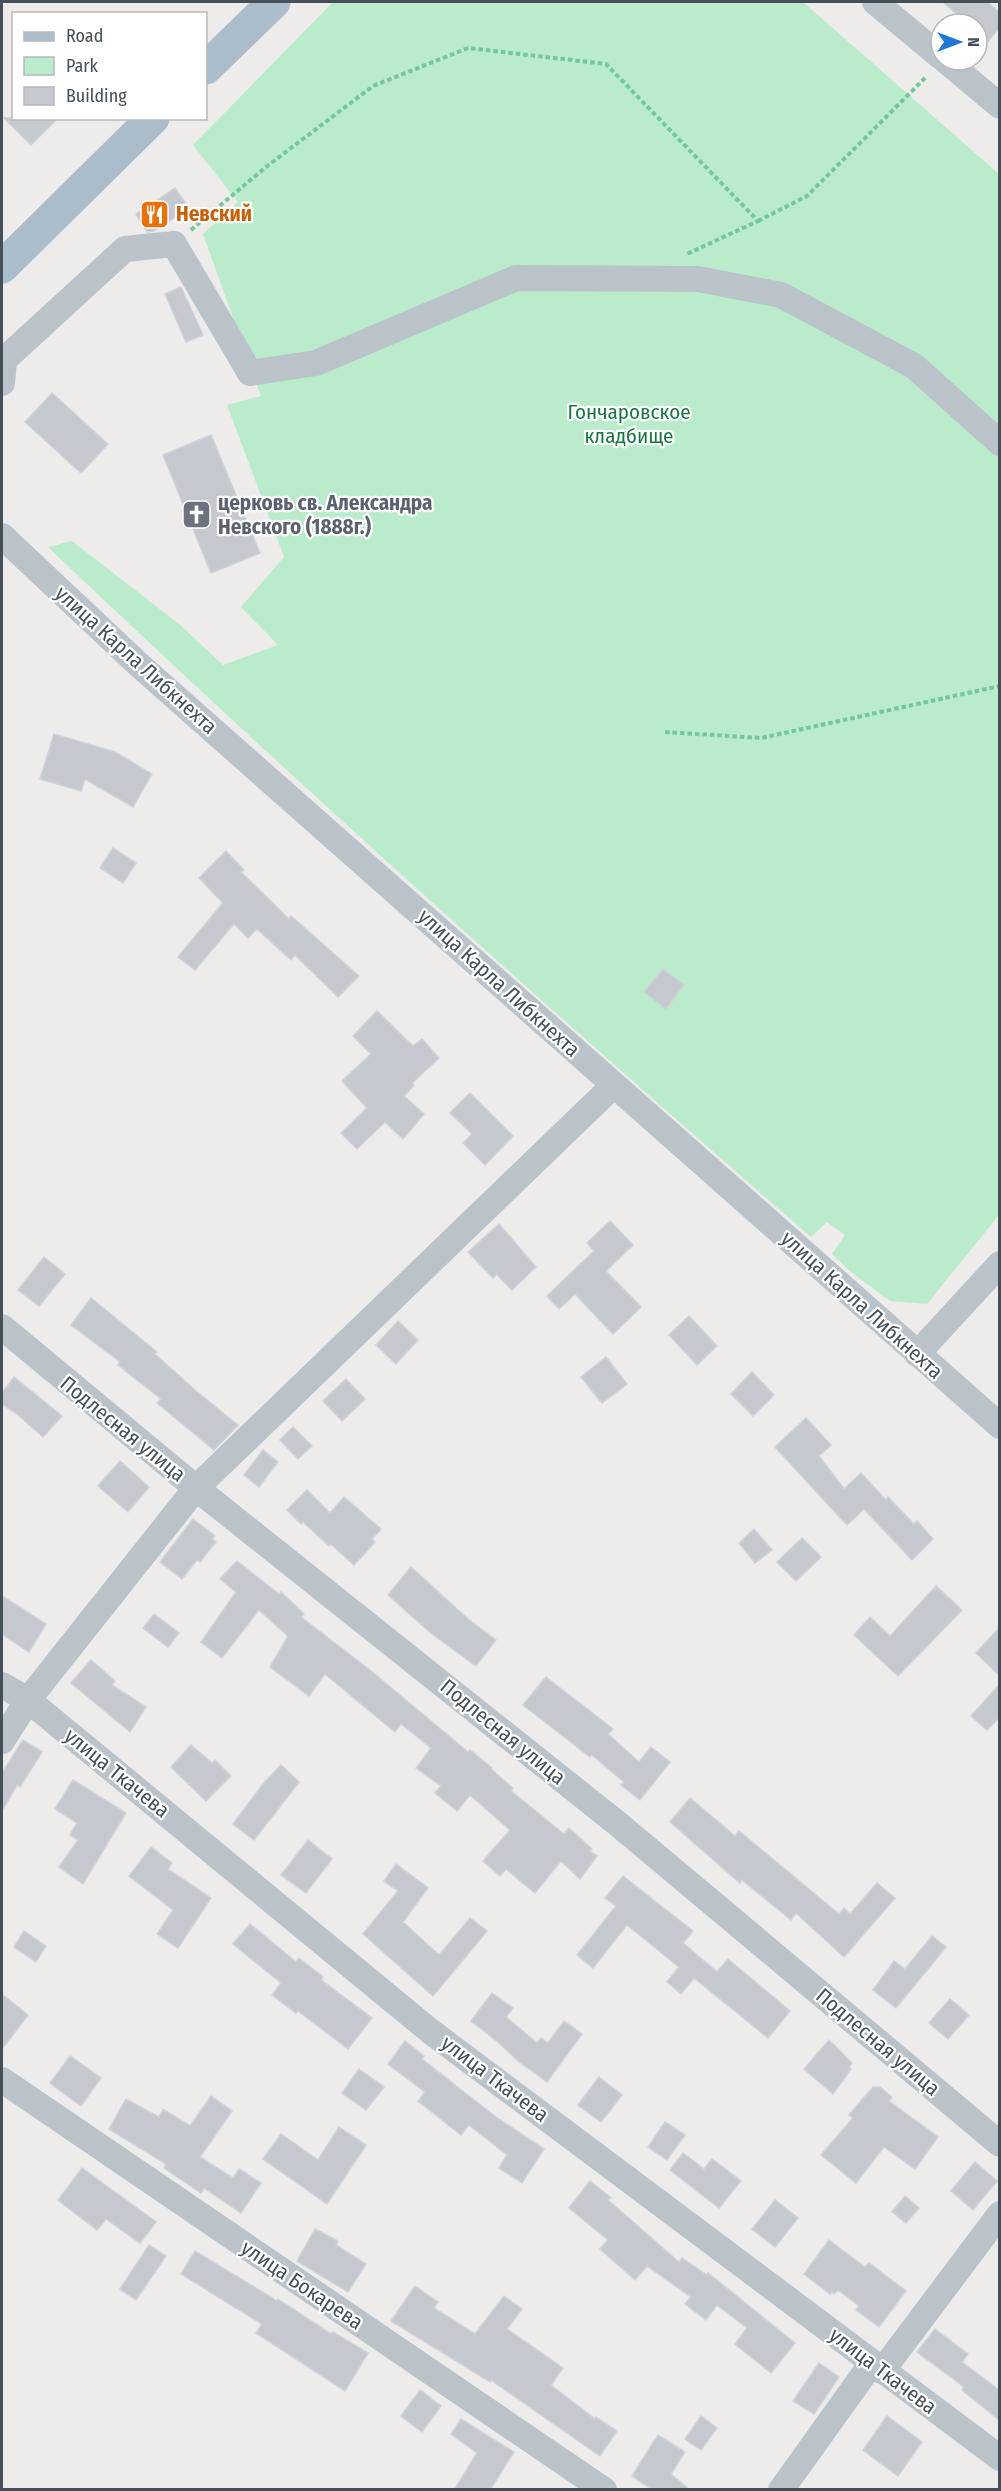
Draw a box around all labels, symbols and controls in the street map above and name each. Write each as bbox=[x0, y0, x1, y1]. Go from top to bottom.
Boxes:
legend bbox=[12, 12, 207, 120]
north arrow bbox=[929, 12, 989, 72]
text: Road bbox=[66, 25, 103, 47]
text: N bbox=[964, 37, 983, 47]
text: Park bbox=[66, 55, 99, 77]
text: Building bbox=[66, 85, 127, 107]
restaurant icon: Невский bbox=[139, 198, 171, 230]
place label: Невский bbox=[176, 201, 252, 227]
park label: Гончаровское кладбище bbox=[567, 399, 691, 449]
place label: церковь св. Александра Невского (1888г.) bbox=[218, 490, 433, 540]
church icon: церковь св. Александра Невского (1888г.) bbox=[181, 499, 213, 531]
street label: улица Карла Либкнехта bbox=[50, 580, 222, 740]
street label: улица Карла Либкнехта bbox=[413, 903, 585, 1063]
street label: улица Карла Либкнехта bbox=[776, 1225, 948, 1385]
street label: Подлесная улица bbox=[55, 1370, 191, 1488]
street label: Подлесная улица bbox=[435, 1673, 571, 1791]
street label: улица Ткачева bbox=[59, 1723, 175, 1823]
street label: Подлесная улица bbox=[811, 1983, 945, 2101]
street label: улица Ткачева bbox=[436, 2030, 554, 2128]
street label: улица Бокарева bbox=[236, 2235, 368, 2335]
street label: улица Ткачева bbox=[824, 2322, 942, 2420]

